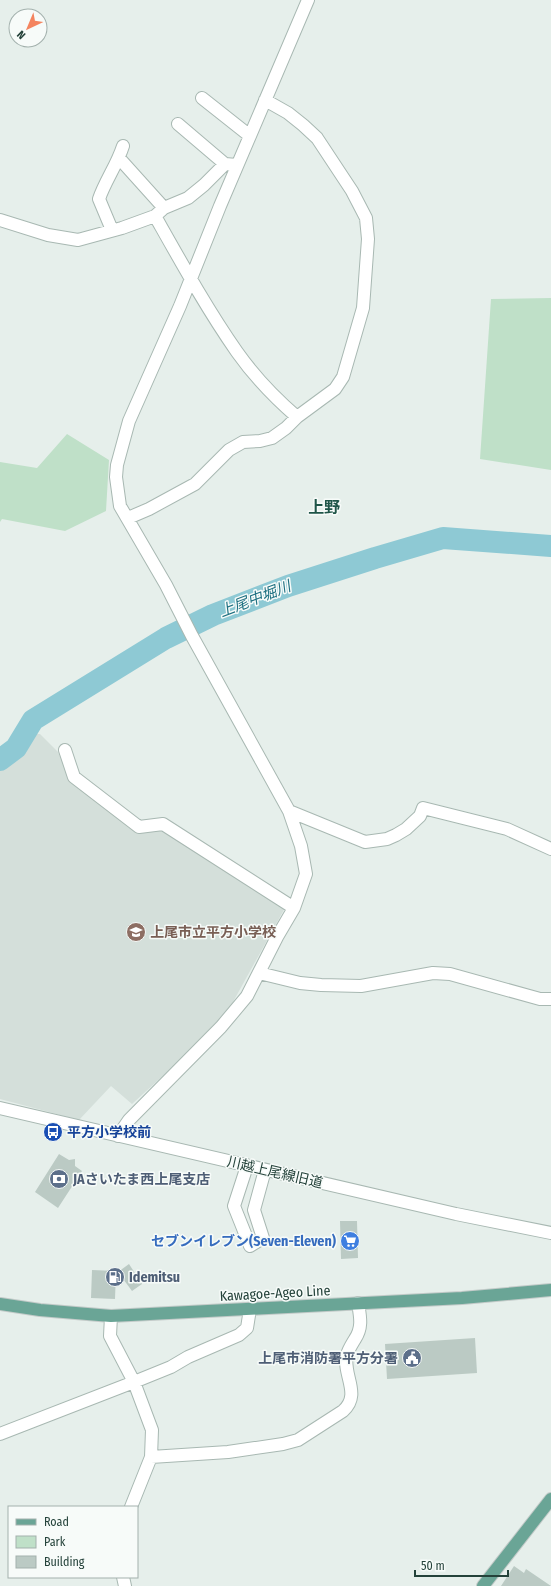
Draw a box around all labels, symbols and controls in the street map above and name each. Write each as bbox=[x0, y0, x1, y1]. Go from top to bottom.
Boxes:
north arrow bbox=[8, 8, 48, 48]
text: N bbox=[15, 28, 28, 42]
district label: 上野 bbox=[308, 498, 340, 517]
water label: 上尾中堀川 bbox=[217, 576, 295, 621]
school or university icon: 上尾市立平方小学校 bbox=[125, 921, 147, 943]
place label: 上尾市立平方小学校 bbox=[150, 924, 276, 941]
bus stop icon: 平方小学校前 bbox=[42, 1121, 64, 1143]
place label: 平方小学校前 bbox=[67, 1124, 151, 1141]
street label: 川越上尾線旧道 bbox=[225, 1153, 325, 1192]
bank icon: JAさいたま西上尾支店 bbox=[48, 1168, 70, 1190]
place label: JAさいたま西上尾支店 bbox=[72, 1171, 210, 1188]
supermarket icon: セブンイレブン(Seven-Eleven) bbox=[339, 1230, 361, 1252]
place label: セブンイレブン(Seven-Eleven) bbox=[151, 1233, 336, 1250]
fuel station icon: Idemitsu bbox=[104, 1266, 126, 1288]
place label: Idemitsu bbox=[129, 1269, 180, 1286]
street label: Kawagoe-Ageo Line bbox=[219, 1282, 331, 1305]
public building icon: 上尾市消防署平方分署 bbox=[401, 1347, 423, 1369]
place label: 上尾市消防署平方分署 bbox=[258, 1350, 398, 1367]
legend bbox=[8, 1506, 138, 1578]
text: Road bbox=[44, 1515, 69, 1529]
text: Park bbox=[44, 1535, 66, 1549]
scale bar bbox=[415, 1552, 508, 1578]
text: Building bbox=[44, 1555, 85, 1569]
text: 50 m bbox=[421, 1559, 445, 1573]

